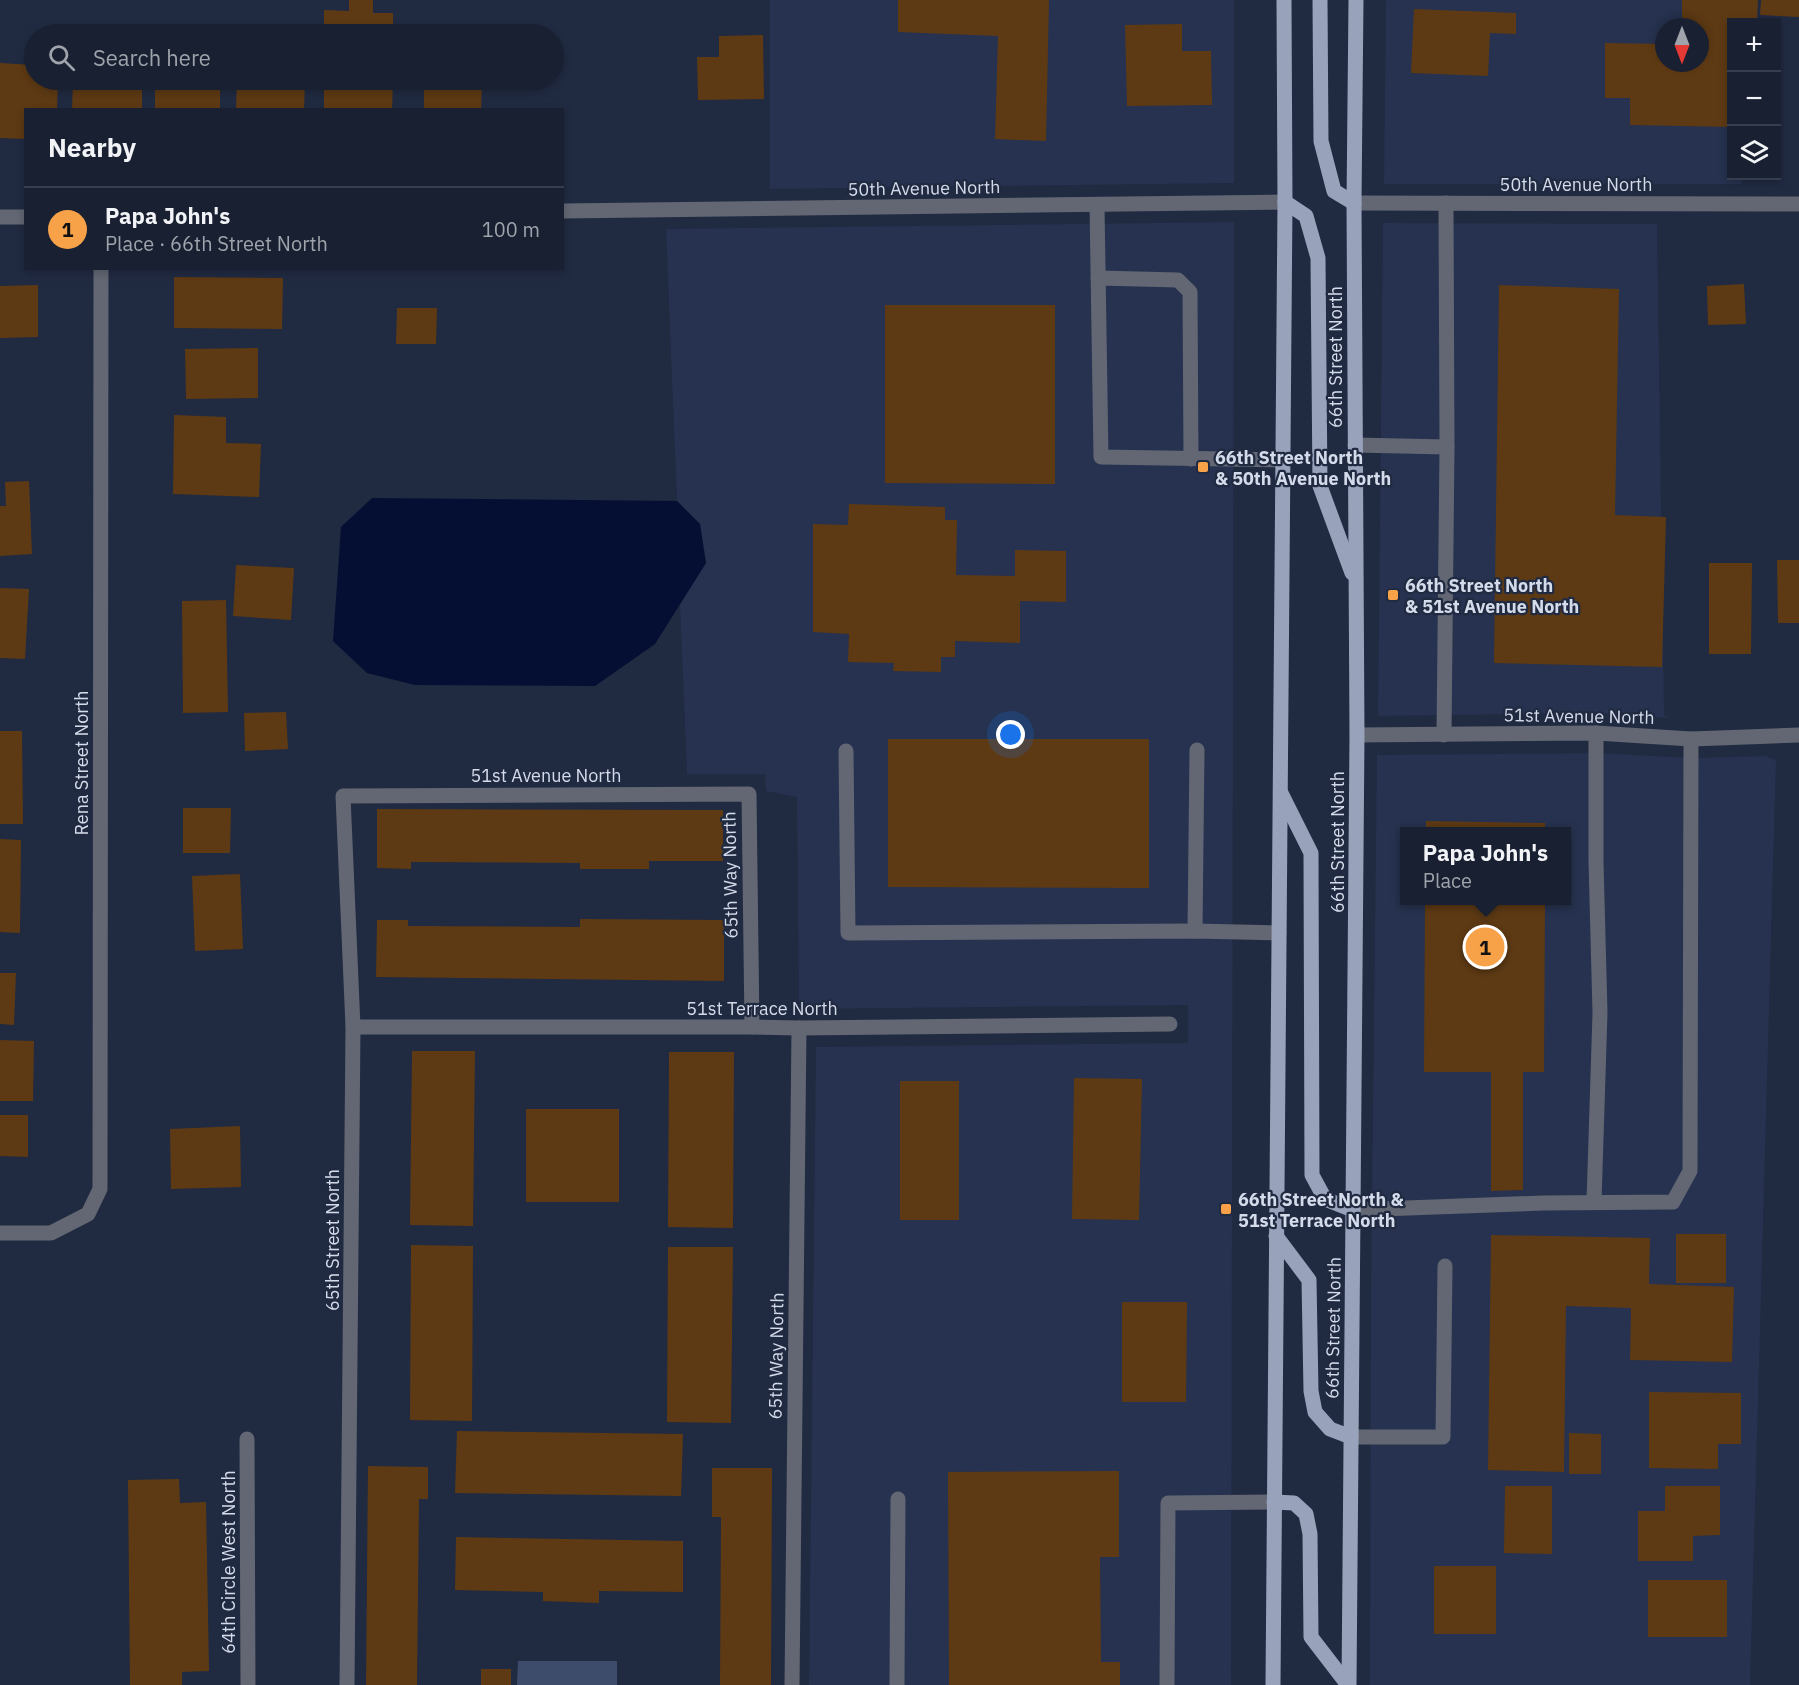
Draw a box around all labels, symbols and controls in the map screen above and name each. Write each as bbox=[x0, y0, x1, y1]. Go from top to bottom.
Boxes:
north arrow bbox=[1655, 18, 1709, 72]
map controls bbox=[1727, 18, 1781, 180]
button: + bbox=[1727, 18, 1781, 72]
search box bbox=[24, 24, 564, 90]
icon: search bbox=[45, 41, 78, 74]
text: Search here bbox=[93, 43, 211, 72]
button: − bbox=[1727, 72, 1781, 126]
button: layers bbox=[1727, 126, 1781, 180]
text: Nearby bbox=[48, 130, 136, 164]
street label: 50th Avenue North bbox=[1500, 173, 1652, 196]
street label: 50th Avenue North bbox=[847, 175, 1001, 201]
text: Papa John's bbox=[105, 201, 230, 230]
text: 1 bbox=[62, 216, 74, 243]
text: 100 m bbox=[482, 216, 540, 243]
text: Place · 66th Street North bbox=[105, 230, 328, 257]
street label: 66th Street North bbox=[1324, 286, 1347, 428]
place label: 66th Street North & 50th Avenue North bbox=[1215, 446, 1391, 490]
marker: 66th Street North & 50th Avenue North bbox=[1196, 460, 1210, 474]
place label: 66th Street North & 51st Avenue North bbox=[1405, 574, 1579, 618]
marker: 66th Street North & 51st Avenue North bbox=[1386, 588, 1400, 602]
street label: Rena Street North bbox=[70, 691, 93, 835]
street label: 51st Avenue North bbox=[1503, 703, 1655, 729]
your location bbox=[996, 720, 1025, 749]
street label: 51st Avenue North bbox=[470, 764, 622, 787]
street label: 66th Street North bbox=[1326, 771, 1349, 913]
street label: 65th Way North bbox=[717, 811, 743, 939]
popup bbox=[1400, 827, 1571, 905]
text: Papa John's bbox=[1423, 838, 1548, 867]
text: Place bbox=[1423, 867, 1472, 894]
pin: 1 bbox=[1466, 924, 1504, 970]
street label: 51st Terrace North bbox=[686, 997, 838, 1020]
street label: 65th Street North bbox=[321, 1169, 344, 1311]
place label: 66th Street North & 51st Terrace North bbox=[1238, 1188, 1403, 1232]
marker: 66th Street North & 51st Terrace North bbox=[1219, 1202, 1233, 1216]
street label: 66th Street North bbox=[1320, 1257, 1346, 1399]
street label: 65th Way North bbox=[763, 1292, 789, 1420]
street label: 64th Circle West North bbox=[217, 1470, 240, 1654]

